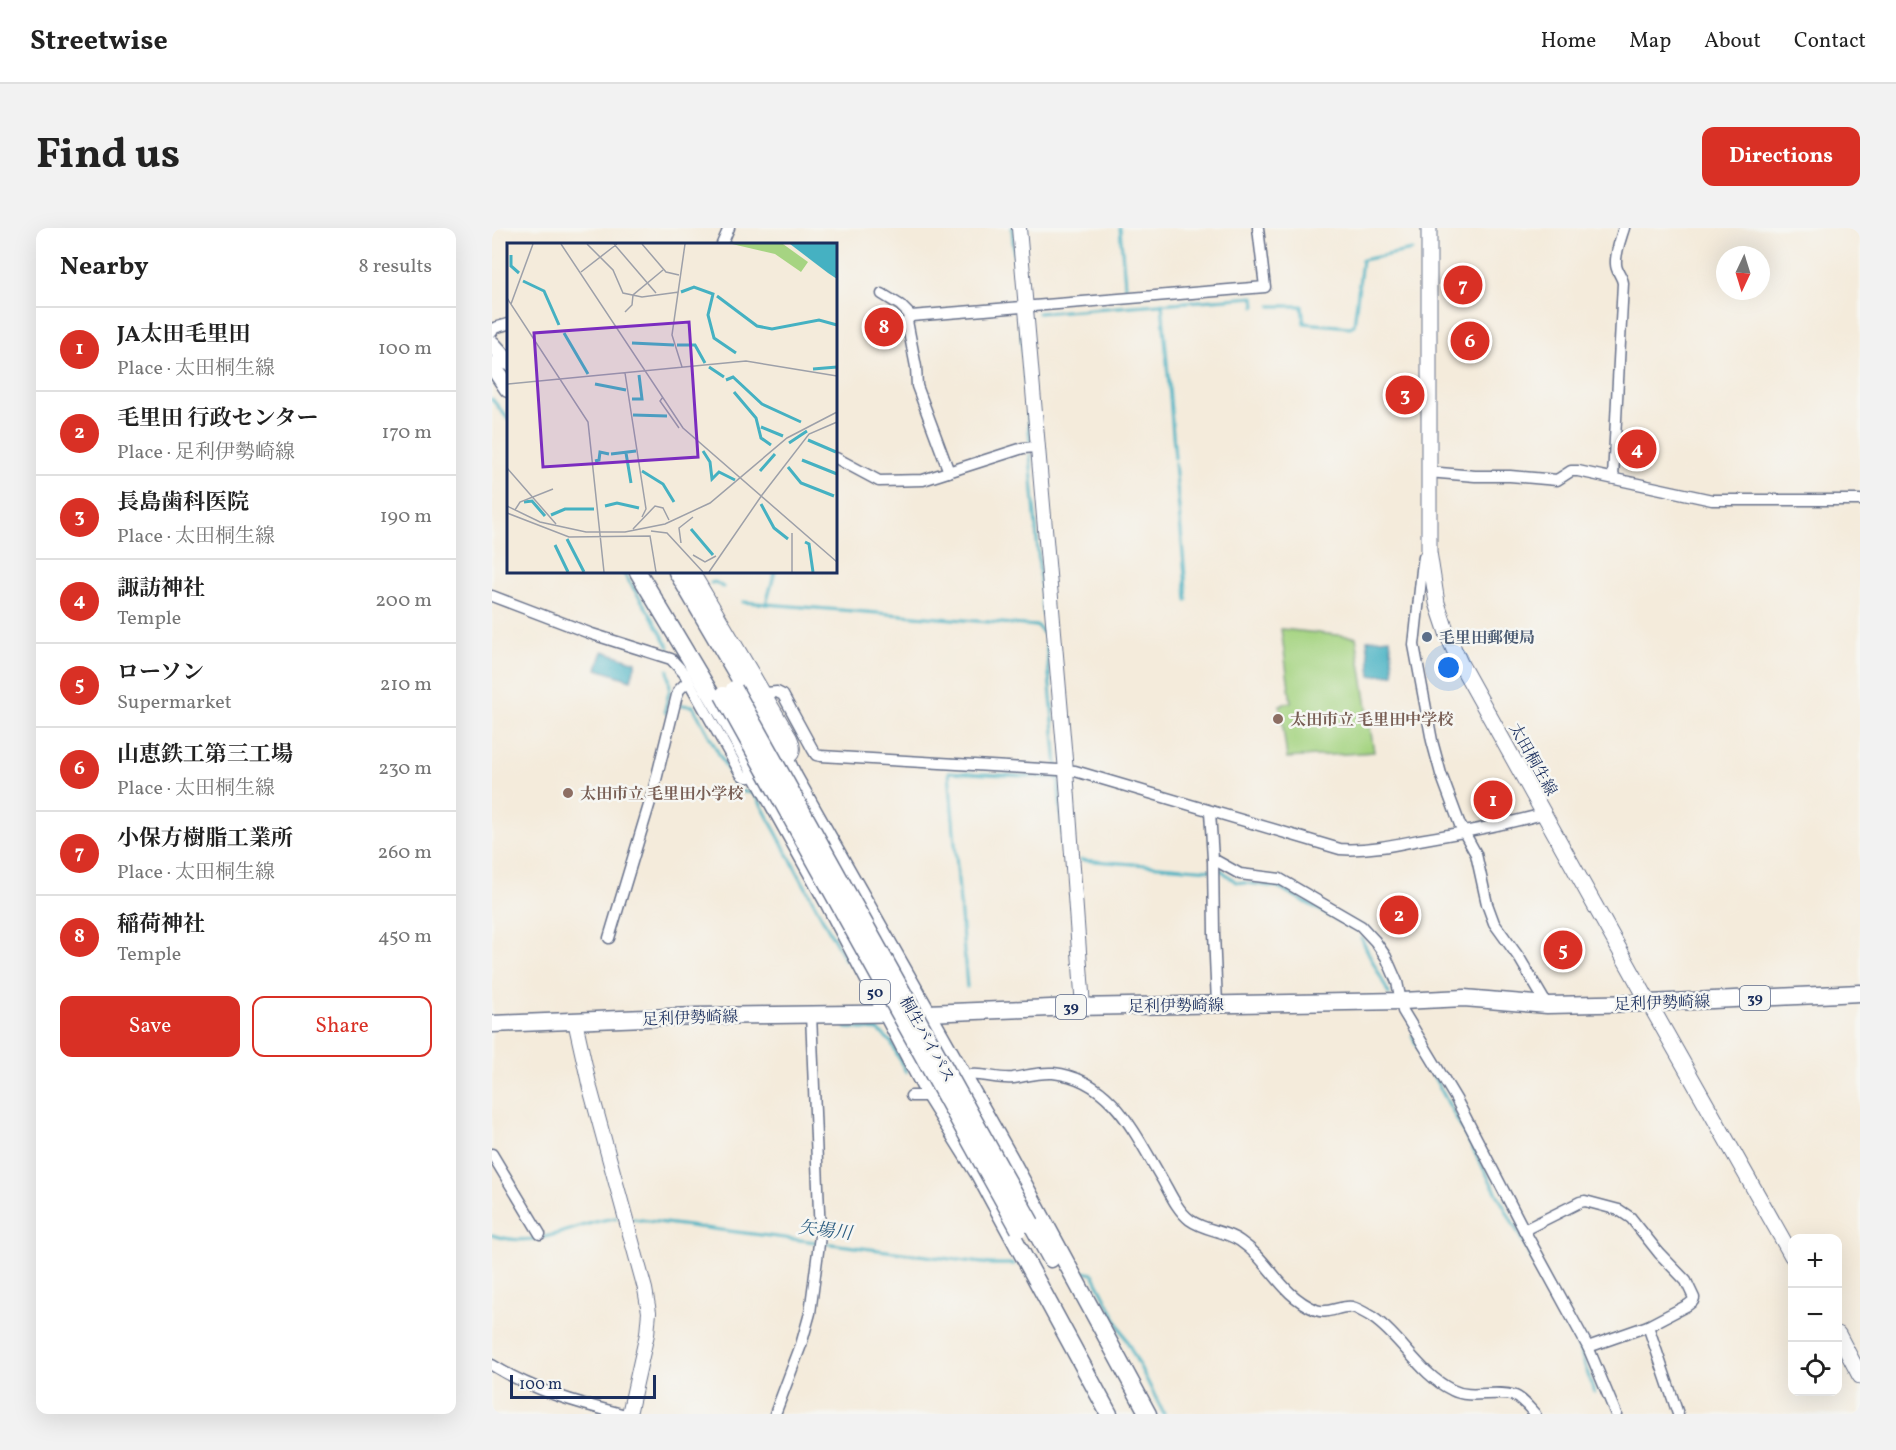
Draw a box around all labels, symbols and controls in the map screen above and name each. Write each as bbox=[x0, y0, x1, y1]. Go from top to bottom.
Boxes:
text: Streetwise bbox=[30, 22, 168, 61]
text: Home bbox=[1541, 27, 1596, 56]
text: Map bbox=[1629, 27, 1671, 56]
text: About bbox=[1704, 27, 1761, 56]
text: Contact bbox=[1794, 27, 1866, 56]
text: Find us bbox=[36, 127, 180, 186]
button: Directions bbox=[1702, 127, 1860, 186]
inset map bbox=[507, 243, 837, 573]
north arrow bbox=[1716, 246, 1770, 300]
text: Nearby bbox=[60, 249, 149, 285]
text: 8 results bbox=[359, 253, 432, 281]
pin: 7 bbox=[1444, 262, 1482, 308]
pin: 8 bbox=[864, 304, 904, 350]
pin: 6 bbox=[1450, 318, 1490, 364]
text: JA太田毛里田 bbox=[117, 320, 250, 351]
text: 1 bbox=[75, 335, 84, 363]
text: 100 m bbox=[378, 335, 432, 363]
text: Place · 太田桐生線 bbox=[117, 355, 275, 383]
pin: 3 bbox=[1386, 372, 1424, 418]
text: 毛里田 行政センター bbox=[117, 404, 319, 435]
text: 2 bbox=[74, 419, 85, 447]
text: 170 m bbox=[382, 419, 432, 447]
pin: 4 bbox=[1618, 426, 1656, 472]
text: Place · 足利伊勢崎線 bbox=[117, 439, 295, 467]
text: 長島歯科医院 bbox=[117, 488, 249, 519]
text: 3 bbox=[74, 503, 85, 531]
text: 190 m bbox=[380, 503, 432, 531]
text: Place · 太田桐生線 bbox=[117, 523, 275, 551]
text: 諏訪神社 bbox=[117, 574, 205, 605]
text: 4 bbox=[73, 587, 86, 615]
text: 200 m bbox=[375, 587, 432, 615]
text: Temple bbox=[117, 605, 181, 633]
place label: 毛里田郵便局 bbox=[1439, 628, 1535, 650]
marker: 毛里田郵便局 bbox=[1420, 630, 1434, 644]
your location bbox=[1434, 653, 1463, 682]
text: ローソン bbox=[117, 658, 204, 689]
text: 5 bbox=[75, 671, 84, 699]
text: 210 m bbox=[380, 671, 432, 699]
text: Supermarket bbox=[117, 689, 232, 717]
place label: 太田市立 毛里田中学校 bbox=[1290, 710, 1454, 732]
marker: 太田市立 毛里田中学校 bbox=[1271, 712, 1285, 726]
street label: 太田桐生線 bbox=[1503, 720, 1561, 800]
text: 山恵鉄工第三工場 bbox=[117, 740, 293, 771]
text: 6 bbox=[74, 755, 85, 783]
text: 230 m bbox=[378, 755, 432, 783]
text: Place · 太田桐生線 bbox=[117, 775, 275, 803]
pin: 1 bbox=[1474, 778, 1512, 822]
place label: 太田市立 毛里田小学校 bbox=[580, 784, 744, 806]
marker: 太田市立 毛里田小学校 bbox=[561, 786, 575, 800]
text: 小保方樹脂工業所 bbox=[117, 824, 293, 855]
text: 7 bbox=[75, 839, 84, 867]
text: 260 m bbox=[377, 839, 432, 867]
text: Place · 太田桐生線 bbox=[117, 859, 275, 887]
pin: 2 bbox=[1380, 892, 1418, 938]
text: 稲荷神社 bbox=[117, 910, 205, 941]
text: 8 bbox=[74, 923, 85, 951]
text: 450 m bbox=[378, 923, 432, 951]
pin: 5 bbox=[1544, 928, 1582, 972]
text: Temple bbox=[117, 941, 181, 969]
road number: 50 bbox=[860, 980, 890, 1004]
road number: 39 bbox=[1740, 986, 1770, 1010]
street label: 足利伊勢崎線 bbox=[1614, 991, 1710, 1017]
street label: 桐生バイパス bbox=[893, 993, 959, 1087]
road number: 39 bbox=[1056, 995, 1086, 1019]
street label: 足利伊勢崎線 bbox=[1128, 995, 1224, 1019]
button: Save bbox=[60, 996, 240, 1057]
button: Share bbox=[252, 996, 432, 1057]
street label: 足利伊勢崎線 bbox=[642, 1006, 738, 1032]
water label: 矢場川 bbox=[796, 1216, 855, 1247]
map controls bbox=[1788, 1234, 1842, 1396]
button: + bbox=[1788, 1234, 1842, 1288]
button: − bbox=[1788, 1288, 1842, 1342]
button: locate bbox=[1788, 1342, 1842, 1396]
scale bar bbox=[510, 1372, 656, 1400]
text: 100 m bbox=[519, 1374, 562, 1396]

